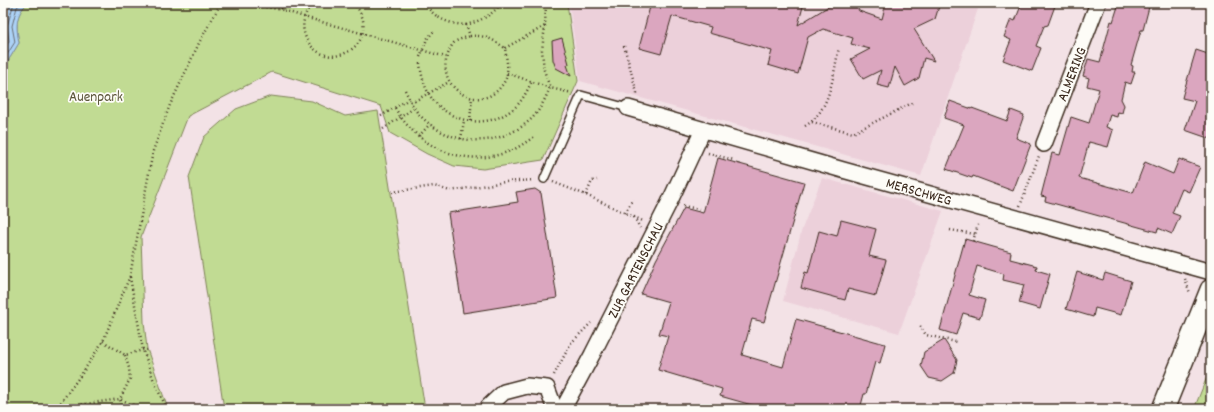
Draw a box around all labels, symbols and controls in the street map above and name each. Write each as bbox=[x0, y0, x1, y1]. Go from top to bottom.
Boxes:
street label: ALMERING bbox=[1052, 44, 1093, 105]
park label: Auenpark bbox=[69, 87, 123, 109]
street label: MERSCHWEG bbox=[883, 173, 954, 213]
street label: ZUR GARTENSCHAU bbox=[603, 219, 670, 323]

